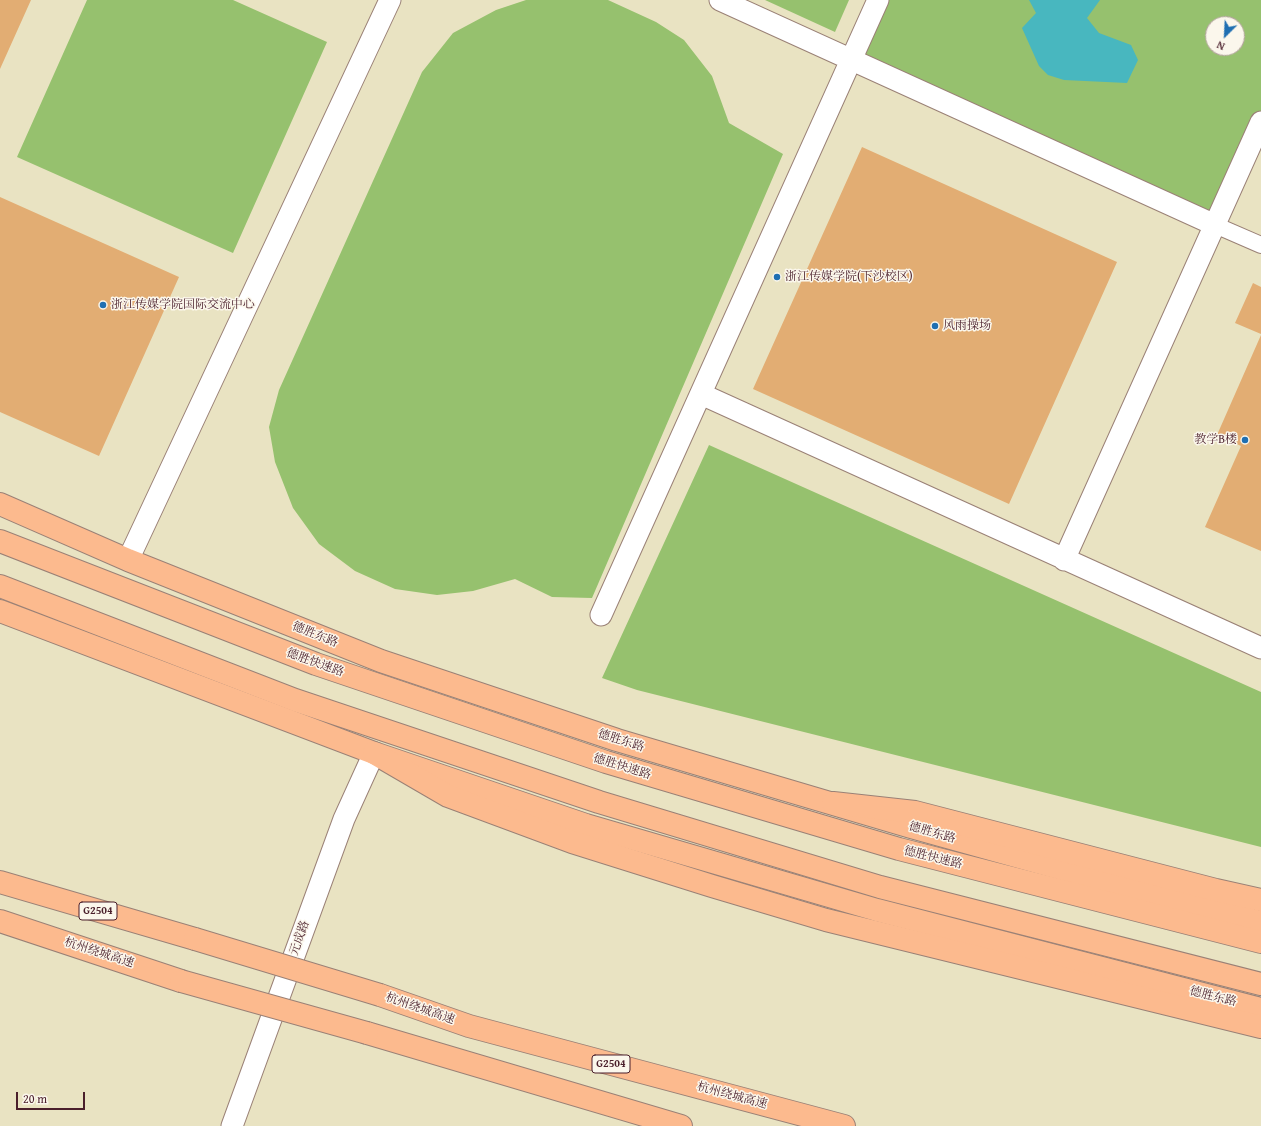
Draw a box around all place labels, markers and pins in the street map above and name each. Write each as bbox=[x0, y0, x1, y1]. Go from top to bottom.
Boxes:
place label: 浙江传媒学院(下沙校区) bbox=[785, 270, 913, 284]
marker: 浙江传媒学院(下沙校区) bbox=[772, 272, 782, 282]
place label: 浙江传媒学院国际交流中心 bbox=[111, 298, 255, 312]
marker: 浙江传媒学院国际交流中心 bbox=[98, 300, 108, 310]
place label: 风雨操场 bbox=[943, 319, 991, 333]
marker: 风雨操场 bbox=[930, 321, 940, 331]
place label: 教学B楼 bbox=[1194, 433, 1237, 447]
marker: 教学B楼 bbox=[1240, 435, 1250, 445]

